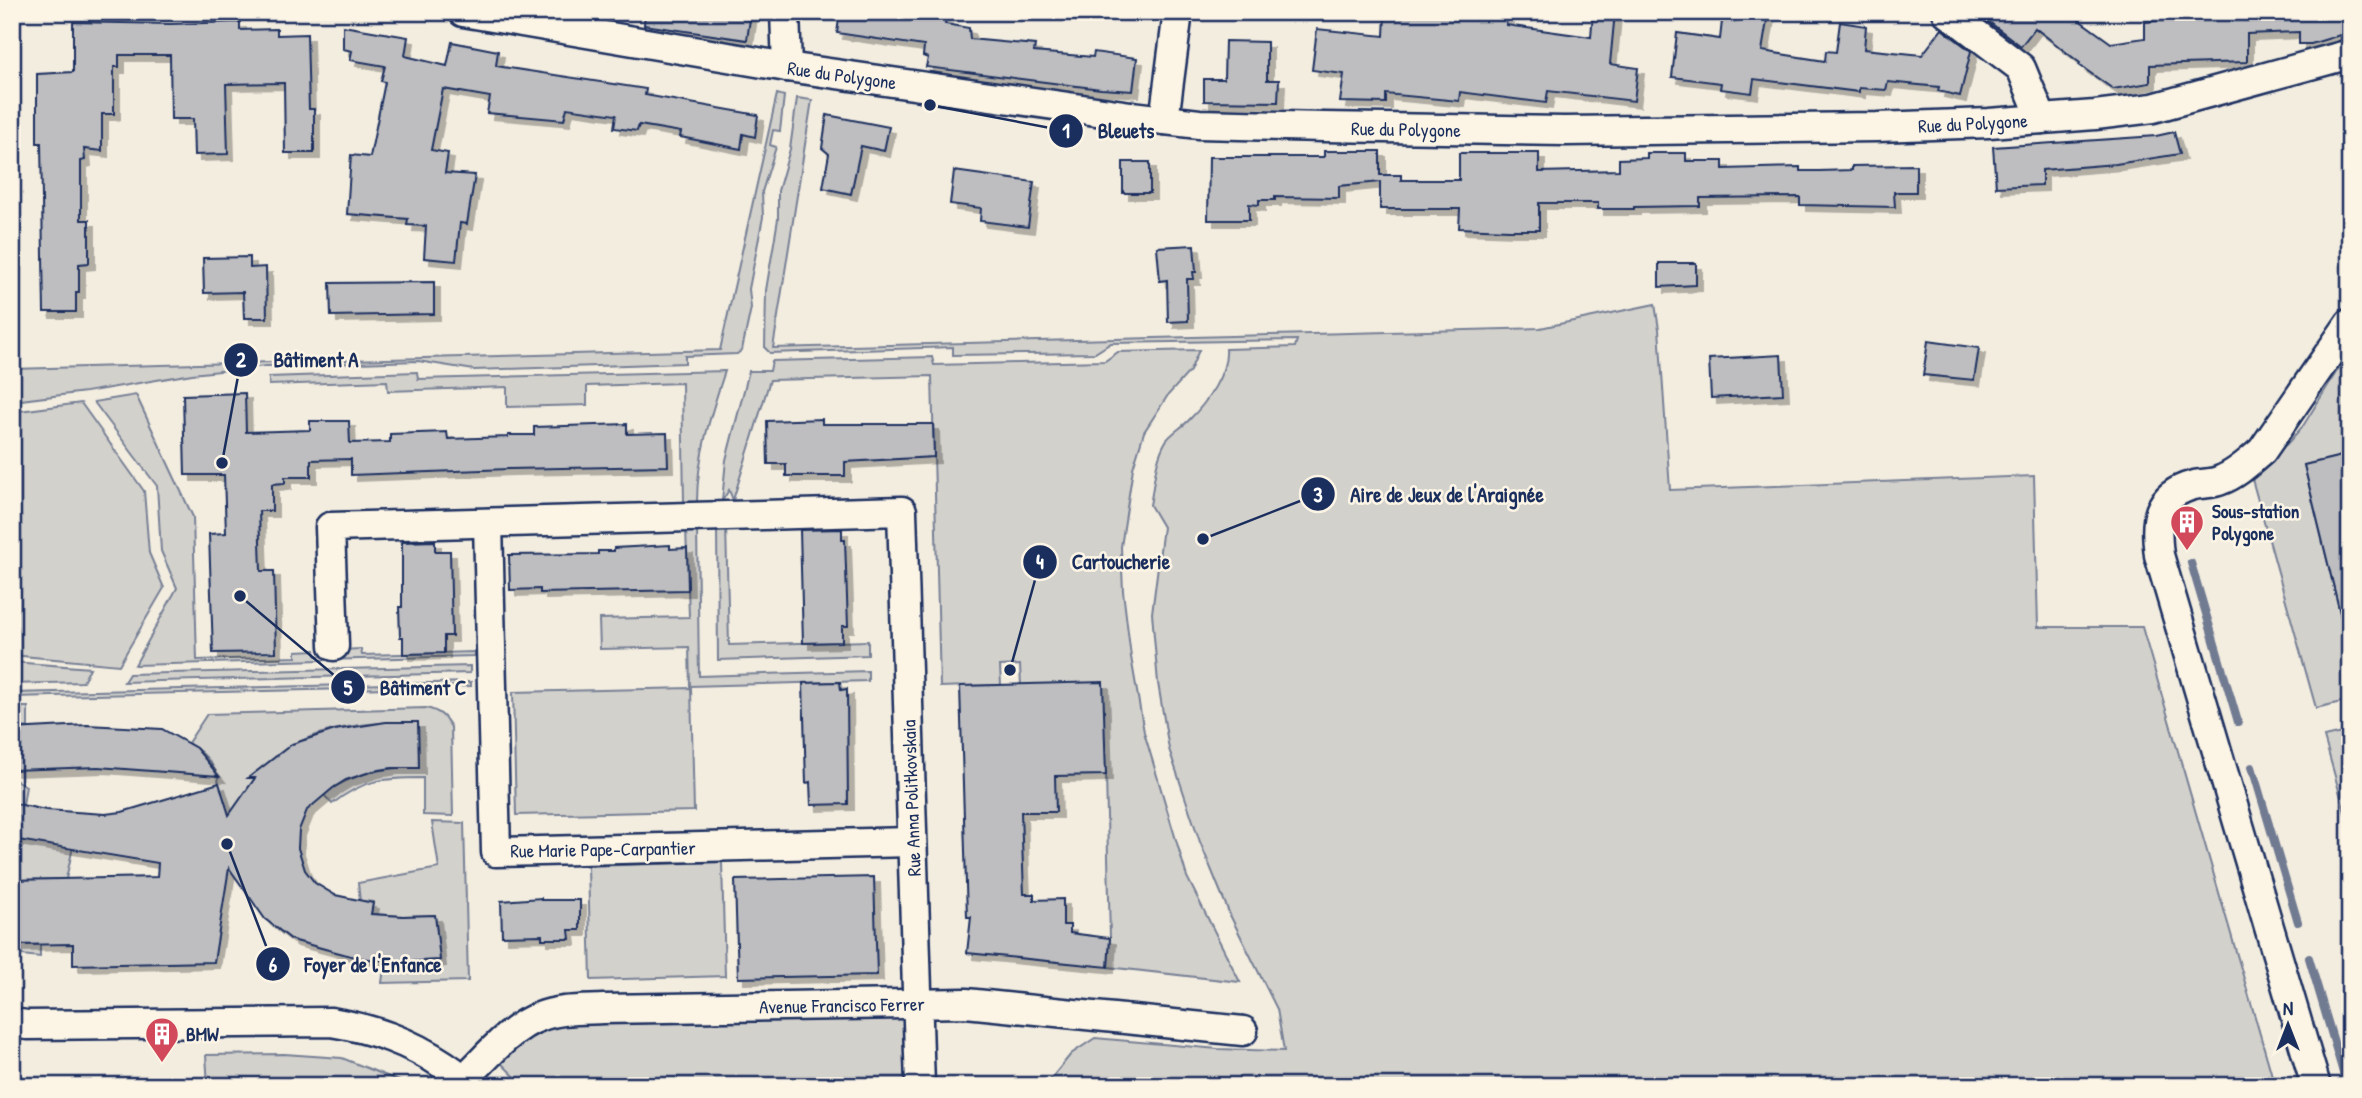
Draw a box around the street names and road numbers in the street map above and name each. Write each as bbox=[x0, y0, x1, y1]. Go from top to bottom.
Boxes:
street label: Rue du Polygone bbox=[786, 54, 899, 96]
street label: Rue du Polygone bbox=[1918, 107, 2029, 139]
street label: Rue du Polygone bbox=[1351, 115, 1462, 143]
street label: Rue Anna Politkovskaia bbox=[895, 719, 927, 877]
street label: Rue Marie Pape-Carpantier bbox=[510, 834, 697, 864]
street label: Avenue Francisco Ferrer bbox=[759, 991, 926, 1019]

